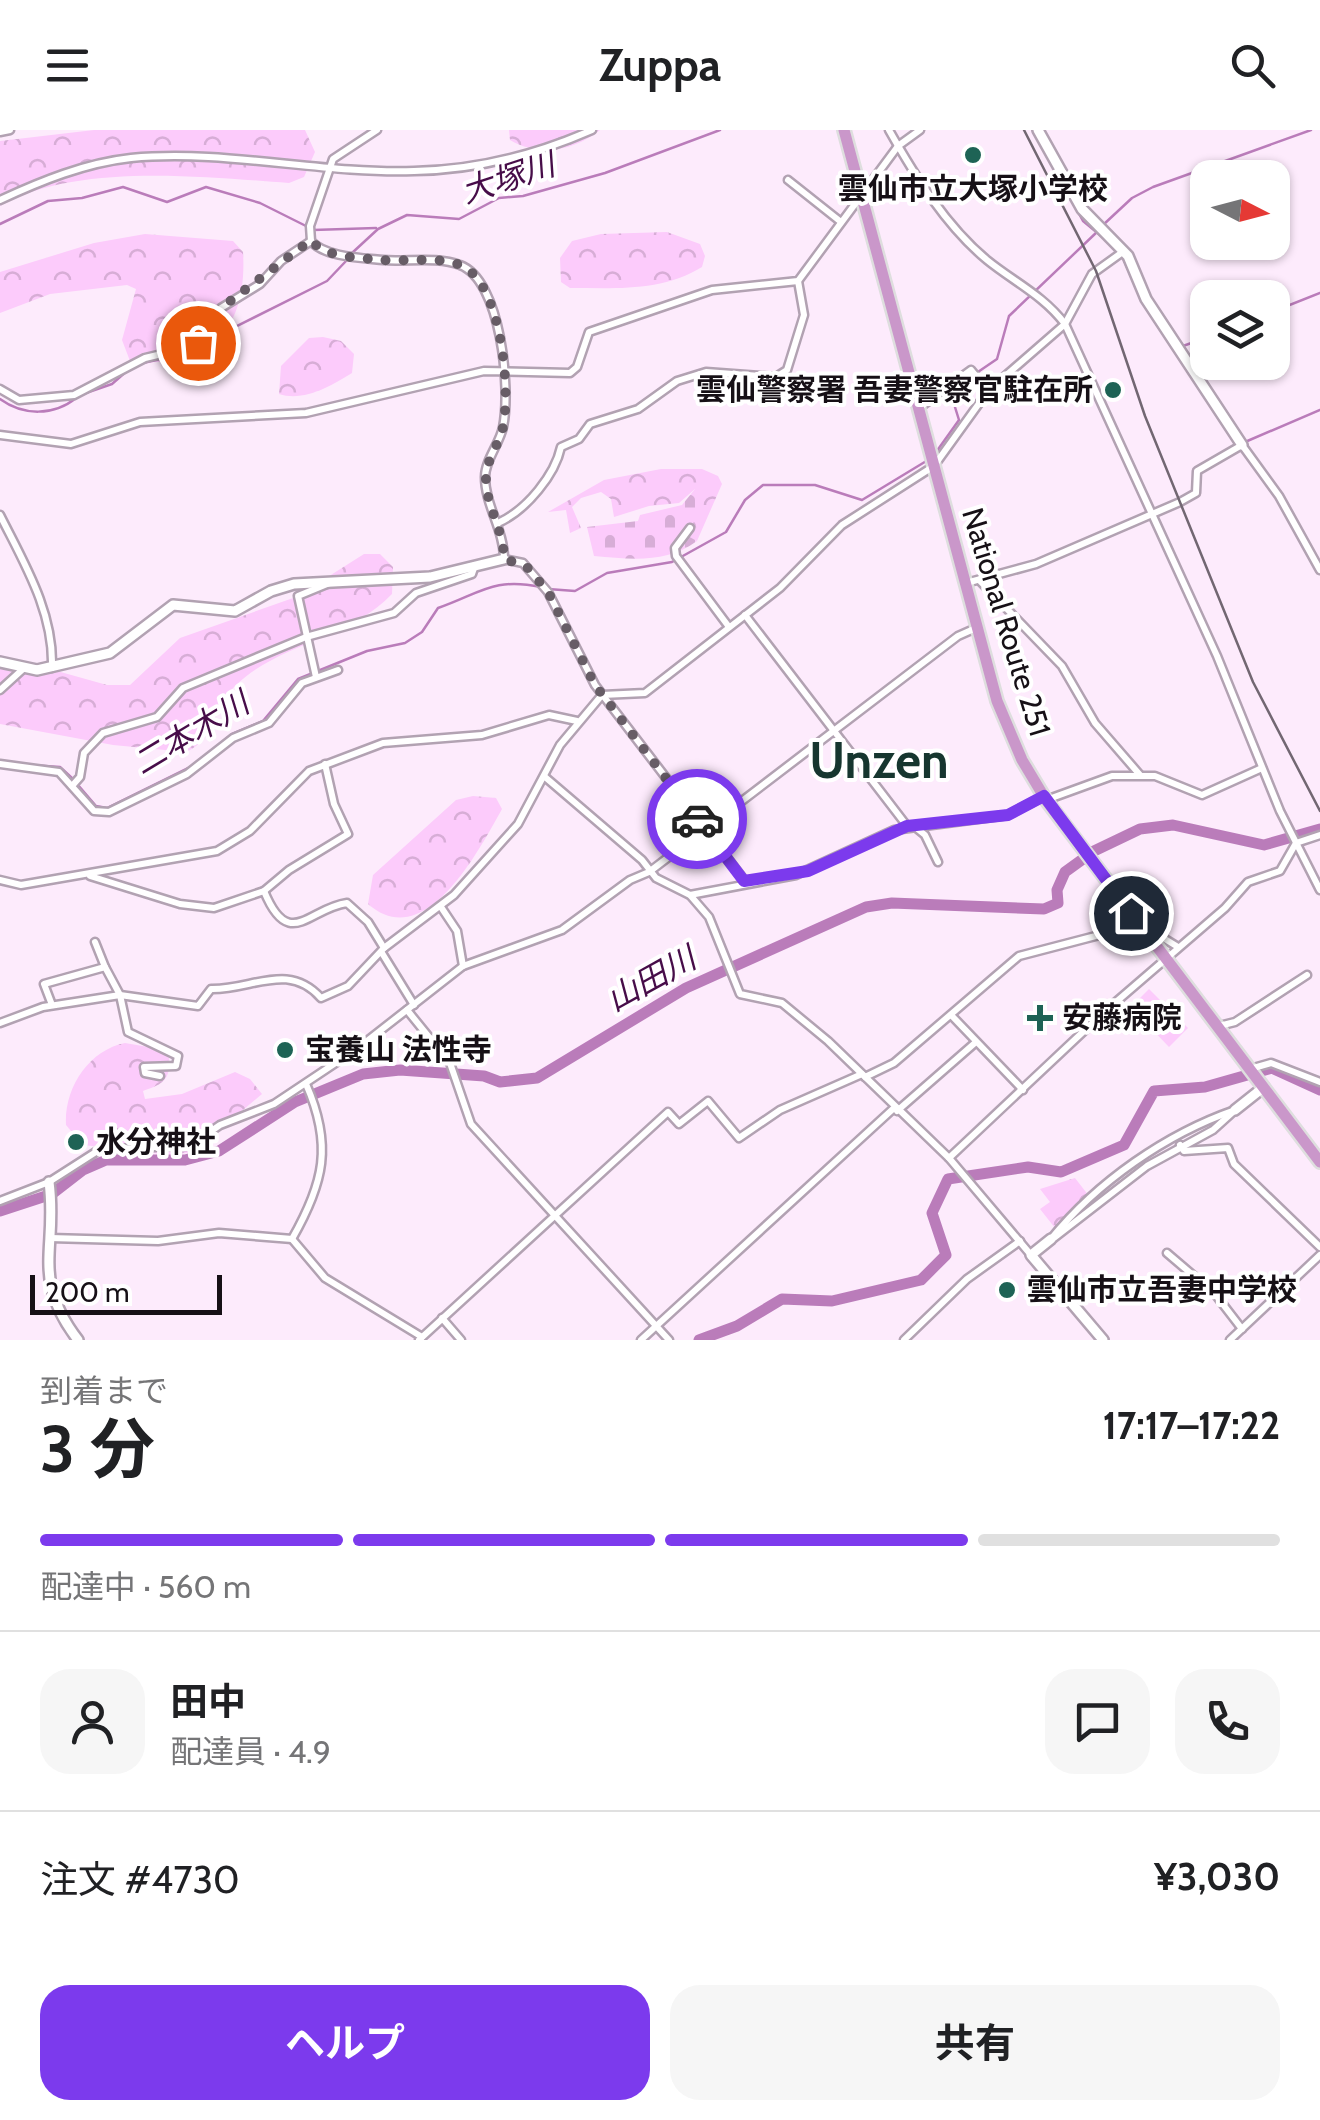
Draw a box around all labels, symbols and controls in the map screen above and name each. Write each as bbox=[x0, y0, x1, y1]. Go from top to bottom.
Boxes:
icon: menu bbox=[40, 38, 95, 93]
text: Zuppa bbox=[599, 38, 721, 92]
icon: search bbox=[1225, 38, 1280, 93]
water label: 大塚川 bbox=[456, 143, 562, 211]
marker: 雲仙市立大塚小学校 bbox=[962, 144, 984, 166]
north arrow bbox=[1190, 160, 1290, 260]
map controls bbox=[1190, 160, 1290, 380]
place label: 雲仙市立大塚小学校 bbox=[838, 170, 1108, 207]
button: layers bbox=[1190, 280, 1290, 380]
pin bbox=[156, 301, 241, 386]
icon: bag bbox=[171, 316, 226, 371]
place label: 雲仙警察署 吾妻警察官駐在所 bbox=[696, 371, 1093, 408]
marker: 雲仙警察署 吾妻警察官駐在所 bbox=[1102, 379, 1124, 401]
street label: National Route 251 bbox=[954, 503, 1059, 740]
water label: 二本木川 bbox=[126, 681, 258, 782]
district label: Unzen bbox=[809, 730, 949, 791]
courier bbox=[647, 769, 747, 869]
icon: car bbox=[670, 792, 725, 847]
pin bbox=[1089, 871, 1174, 956]
icon: home bbox=[1104, 886, 1159, 941]
water label: 山田川 bbox=[599, 937, 705, 1019]
place label: 安藤病院 bbox=[1062, 999, 1182, 1036]
marker: 安藤病院 bbox=[1027, 1005, 1053, 1031]
place label: 宝養山 法性寺 bbox=[305, 1031, 492, 1068]
marker: 宝養山 法性寺 bbox=[274, 1039, 296, 1061]
place label: 水分神社 bbox=[96, 1123, 216, 1160]
marker: 水分神社 bbox=[65, 1131, 87, 1153]
scale bar bbox=[30, 1270, 222, 1314]
place label: 雲仙市立吾妻中学校 bbox=[1027, 1271, 1297, 1308]
text: 200 m bbox=[45, 1275, 130, 1309]
marker: 雲仙市立吾妻中学校 bbox=[996, 1279, 1018, 1301]
text: 到着まで bbox=[40, 1371, 168, 1410]
text: 17:17–17:22 bbox=[1103, 1402, 1280, 1449]
text: 3 分 bbox=[40, 1409, 155, 1488]
text: 配達中 · 560 m bbox=[40, 1567, 251, 1606]
button: person bbox=[40, 1669, 145, 1774]
button: chat bbox=[1045, 1669, 1150, 1774]
button: phone bbox=[1175, 1669, 1280, 1774]
text: 田中 bbox=[170, 1678, 246, 1725]
text: 配達員 · 4.9 bbox=[170, 1732, 331, 1771]
text: ¥3,030 bbox=[1154, 1853, 1280, 1900]
text: 注文 #4730 bbox=[40, 1856, 239, 1903]
button: ヘルプ bbox=[40, 1985, 650, 2100]
button: 共有 bbox=[670, 1985, 1280, 2100]

